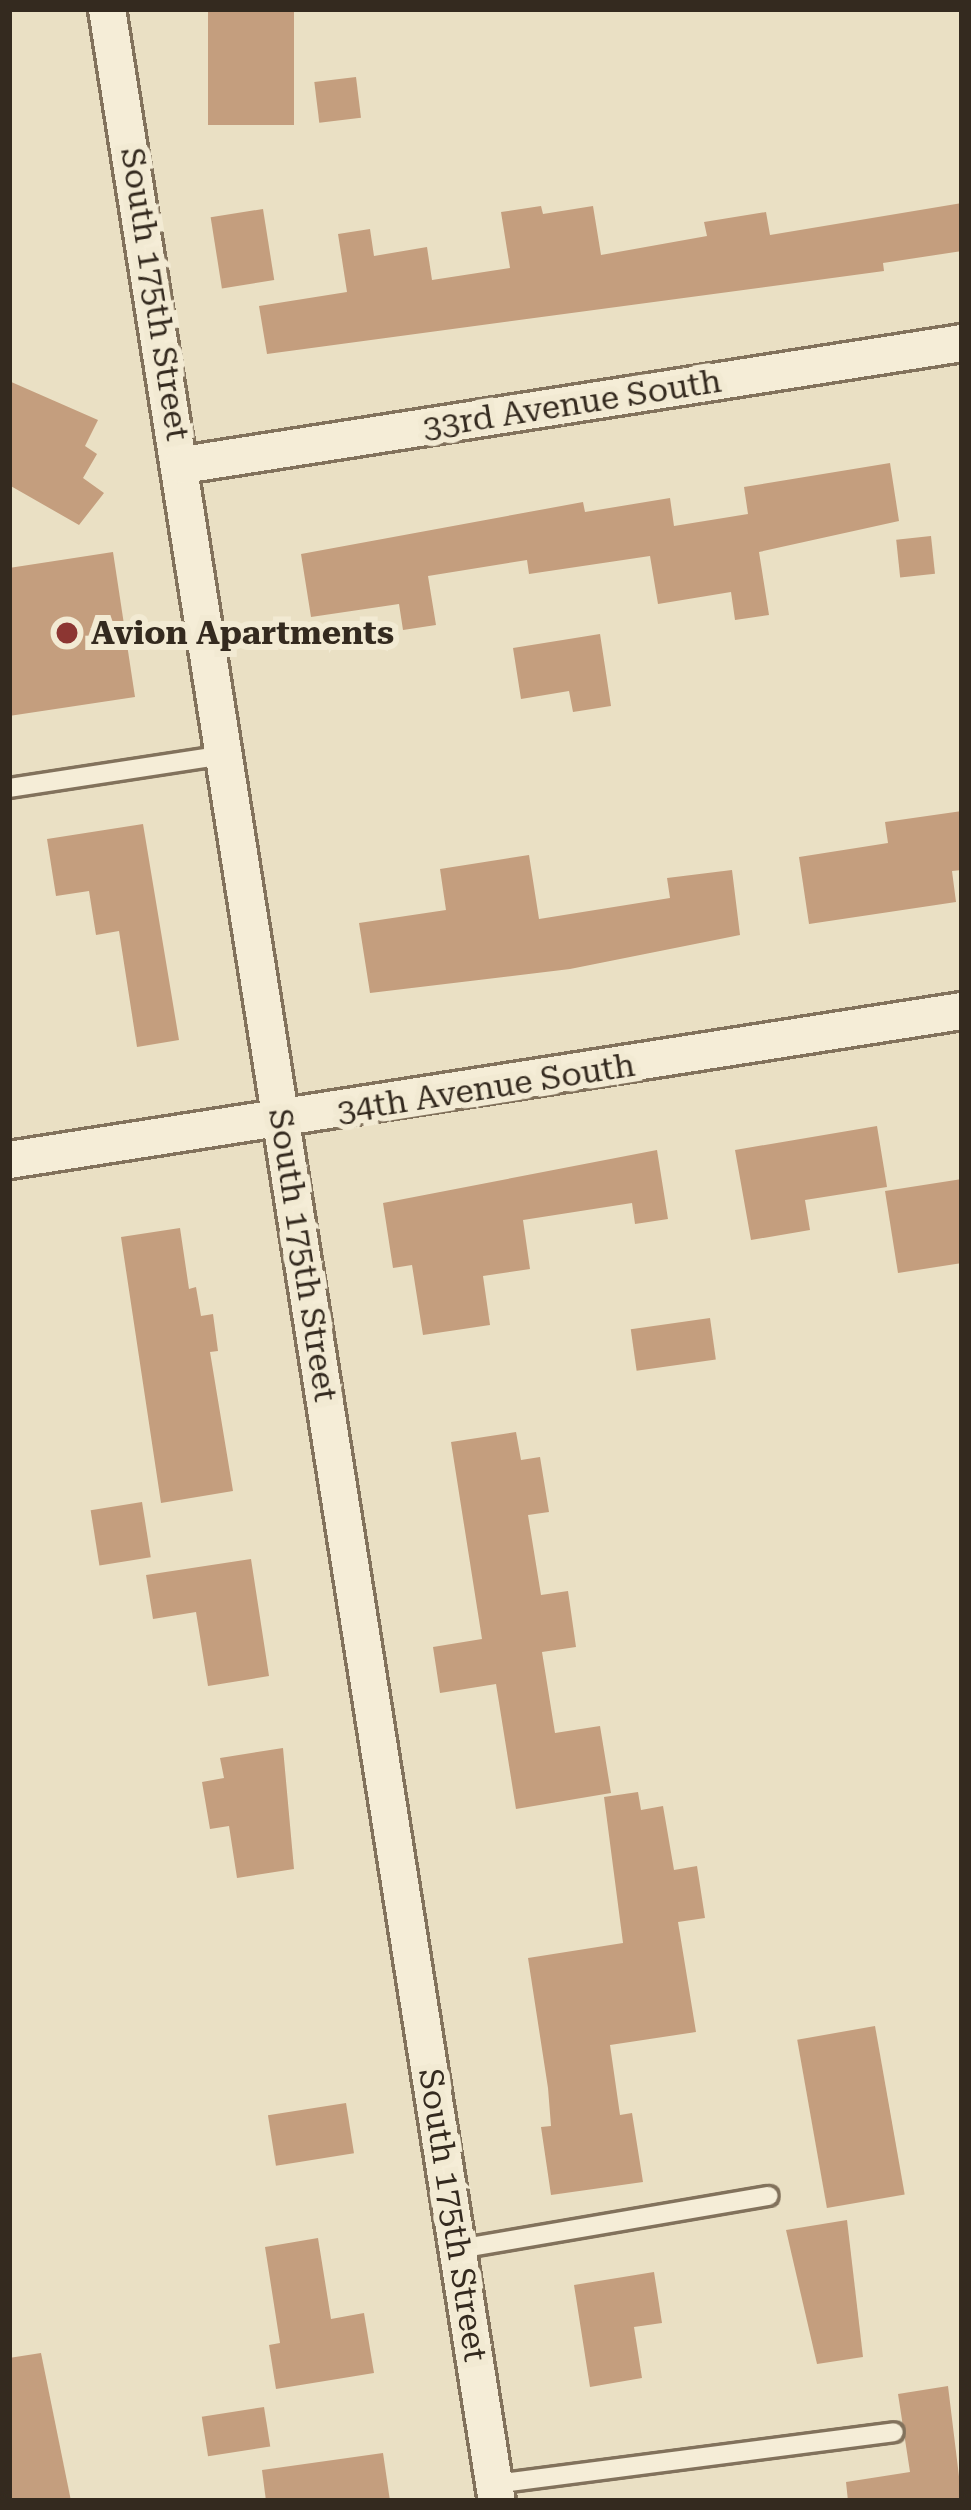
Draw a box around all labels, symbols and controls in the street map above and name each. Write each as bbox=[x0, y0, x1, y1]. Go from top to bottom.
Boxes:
street label: South 175th Street bbox=[112, 145, 198, 443]
street label: 33rd Avenue South bbox=[420, 361, 724, 447]
place label: Avion Apartments bbox=[91, 613, 394, 653]
marker: Avion Apartments bbox=[54, 620, 80, 646]
street label: 34th Avenue South bbox=[334, 1045, 638, 1131]
street label: South 175th Street bbox=[260, 1106, 346, 1404]
street label: South 175th Street bbox=[410, 2066, 496, 2364]

